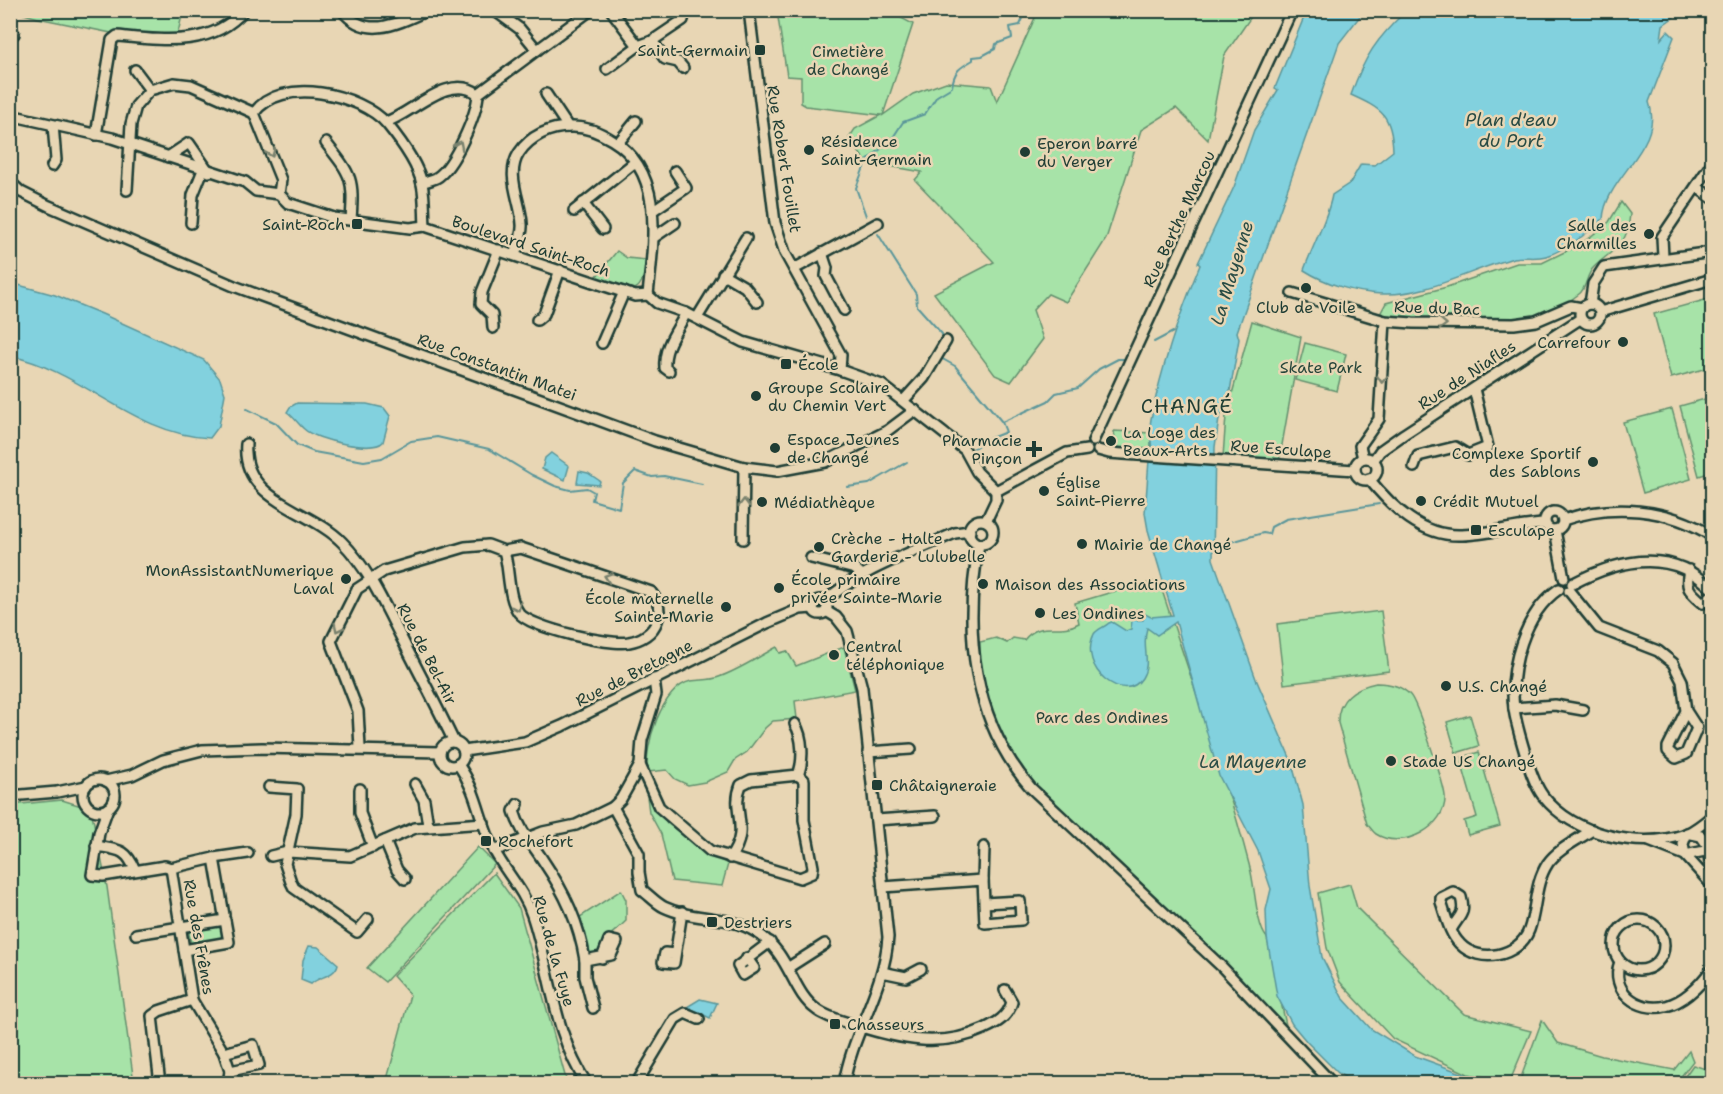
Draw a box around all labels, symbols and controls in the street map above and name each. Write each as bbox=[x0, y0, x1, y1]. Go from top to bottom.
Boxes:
place label: Saint-Germain bbox=[637, 40, 748, 61]
park label: Cimetière de Changé bbox=[807, 41, 889, 80]
marker: Saint-Germain bbox=[753, 43, 767, 57]
street label: Rue Robert Fouillet bbox=[762, 84, 806, 234]
water label: Plan d'eau du Port bbox=[1466, 108, 1556, 153]
place label: Résidence Saint-Germain bbox=[821, 131, 932, 170]
place label: Eperon barré du Verger bbox=[1037, 133, 1138, 172]
one-way arrow bbox=[452, 141, 463, 152]
marker: Résidence Saint-Germain bbox=[802, 143, 816, 157]
marker: Eperon barré du Verger bbox=[1018, 145, 1032, 159]
one-way arrow bbox=[263, 147, 276, 158]
street label: Rue Berthe Marcou bbox=[1138, 147, 1220, 291]
street label: Boulevard Saint-Roch bbox=[449, 210, 613, 282]
place label: Saint-Roch bbox=[262, 214, 345, 235]
place label: Salle des Charmilles bbox=[1557, 215, 1637, 254]
marker: Saint-Roch bbox=[350, 217, 364, 231]
water label: La Mayenne bbox=[1205, 218, 1259, 328]
marker: Salle des Charmilles bbox=[1642, 227, 1656, 241]
marker: Club de Voile bbox=[1299, 281, 1313, 295]
street label: Rue du Bac bbox=[1394, 296, 1480, 320]
place label: Club de Voile bbox=[1256, 297, 1356, 318]
one-way arrow bbox=[1439, 318, 1448, 331]
street label: Rue Constantin Matei bbox=[414, 328, 580, 406]
place label: Carrefour bbox=[1537, 332, 1611, 353]
marker: Carrefour bbox=[1616, 335, 1630, 349]
street label: Rue de Niafles bbox=[1414, 336, 1520, 414]
place label: École bbox=[798, 354, 839, 375]
marker: École bbox=[779, 357, 793, 371]
park label: Skate Park bbox=[1280, 357, 1362, 378]
one-way arrow bbox=[1376, 375, 1389, 384]
place label: Groupe Scolaire du Chemin Vert bbox=[768, 377, 890, 416]
marker: Groupe Scolaire du Chemin Vert bbox=[749, 389, 763, 403]
district label: CHANGÉ bbox=[1141, 393, 1233, 419]
place label: La Loge des Beaux-Arts bbox=[1123, 422, 1216, 461]
place label: Espace Jeunes de Changé bbox=[787, 429, 900, 468]
place label: Pharmacie Pinçon bbox=[942, 430, 1022, 469]
marker: La Loge des Beaux-Arts bbox=[1104, 434, 1118, 448]
street label: Rue Esculape bbox=[1230, 435, 1332, 463]
marker: Espace Jeunes de Changé bbox=[768, 441, 782, 455]
marker: Pharmacie Pinçon bbox=[1027, 442, 1041, 456]
place label: Complexe Sportif des Sablons bbox=[1452, 443, 1582, 482]
marker: Complexe Sportif des Sablons bbox=[1586, 455, 1600, 469]
place label: Église Saint-Pierre bbox=[1056, 472, 1146, 511]
marker: Église Saint-Pierre bbox=[1037, 484, 1051, 498]
place label: Crédit Mutuel bbox=[1433, 491, 1539, 512]
place label: Médiathèque bbox=[774, 492, 875, 513]
marker: Crédit Mutuel bbox=[1414, 494, 1428, 508]
marker: Médiathèque bbox=[755, 495, 769, 509]
one-way arrow bbox=[737, 498, 750, 507]
place label: Esculape bbox=[1488, 520, 1555, 541]
marker: Esculape bbox=[1469, 523, 1483, 537]
place label: Crèche - Halte Garderie - Lulubelle bbox=[831, 528, 985, 567]
place label: Mairie de Changé bbox=[1094, 534, 1232, 555]
marker: Mairie de Changé bbox=[1075, 537, 1089, 551]
marker: Crèche - Halte Garderie - Lulubelle bbox=[812, 540, 826, 554]
place label: MonAssistantNumerique Laval bbox=[146, 560, 334, 599]
place label: École primaire privée Sainte-Marie bbox=[791, 569, 943, 608]
marker: MonAssistantNumerique Laval bbox=[339, 572, 353, 586]
one-way arrow bbox=[603, 572, 614, 585]
place label: Maison des Associations bbox=[995, 574, 1186, 595]
marker: Maison des Associations bbox=[976, 577, 990, 591]
marker: École primaire privée Sainte-Marie bbox=[772, 581, 786, 595]
place label: École maternelle Sainte-Marie bbox=[585, 588, 714, 627]
street label: Rue de Bel-Air bbox=[392, 600, 462, 708]
marker: École maternelle Sainte-Marie bbox=[719, 600, 733, 614]
one-way arrow bbox=[510, 601, 521, 611]
place label: Les Ondines bbox=[1052, 603, 1145, 624]
marker: Les Ondines bbox=[1033, 606, 1047, 620]
one-way arrow bbox=[334, 622, 345, 632]
street label: Rue de Bretagne bbox=[572, 634, 696, 712]
place label: Central téléphonique bbox=[846, 636, 945, 675]
marker: Central téléphonique bbox=[827, 648, 841, 662]
place label: U.S. Changé bbox=[1458, 676, 1547, 697]
marker: U.S. Changé bbox=[1439, 679, 1453, 693]
park label: Parc des Ondines bbox=[1036, 707, 1168, 728]
water label: La Mayenne bbox=[1199, 750, 1307, 774]
place label: Stade US Changé bbox=[1403, 751, 1536, 772]
marker: Stade US Changé bbox=[1384, 754, 1398, 768]
place label: Châtaigneraie bbox=[889, 775, 997, 796]
marker: Châtaigneraie bbox=[870, 778, 884, 792]
place label: Rochefort bbox=[498, 831, 574, 852]
marker: Rochefort bbox=[479, 834, 493, 848]
street label: Rue des Frênes bbox=[179, 878, 220, 996]
street label: Rue de la Fuye bbox=[528, 893, 580, 1009]
place label: Destriers bbox=[724, 912, 793, 933]
marker: Destriers bbox=[705, 915, 719, 929]
place label: Chasseurs bbox=[847, 1014, 924, 1035]
marker: Chasseurs bbox=[828, 1017, 842, 1031]

